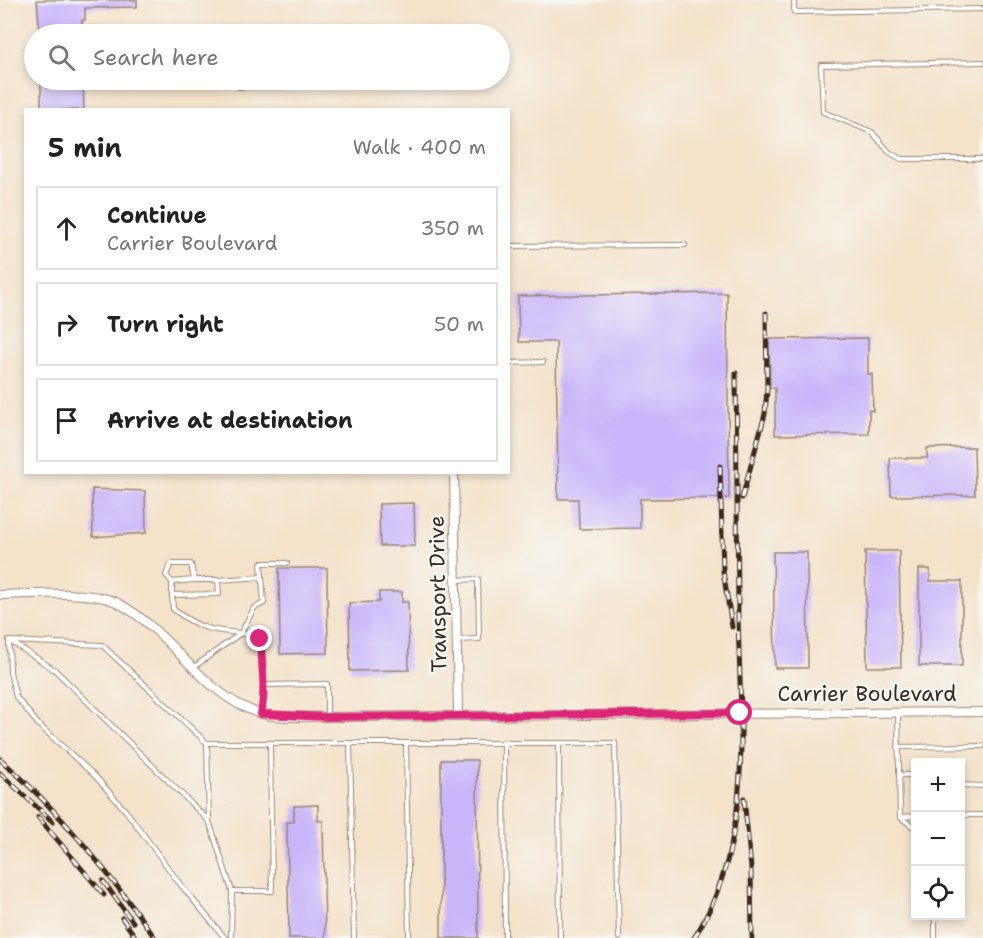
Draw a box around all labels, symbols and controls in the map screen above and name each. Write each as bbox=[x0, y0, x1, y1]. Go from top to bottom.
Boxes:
search box bbox=[24, 24, 510, 90]
icon: search bbox=[45, 41, 78, 74]
text: Search here bbox=[93, 43, 219, 72]
text: 5 min bbox=[48, 130, 122, 165]
text: Walk · 400 m bbox=[353, 134, 486, 160]
text: Continue bbox=[107, 201, 207, 230]
icon: ahead bbox=[50, 212, 83, 245]
text: 350 m bbox=[420, 215, 484, 241]
text: Carrier Boulevard bbox=[107, 230, 277, 256]
icon: right bbox=[50, 308, 83, 341]
text: Turn right bbox=[107, 310, 224, 339]
text: 50 m bbox=[434, 311, 484, 337]
icon: arrive bbox=[50, 404, 83, 437]
text: Arrive at destination bbox=[107, 406, 353, 435]
street label: Transport Drive bbox=[423, 515, 453, 673]
route end bbox=[246, 625, 272, 651]
street label: Carrier Boulevard bbox=[778, 680, 956, 708]
route start bbox=[726, 699, 752, 725]
map controls bbox=[911, 758, 965, 920]
button: + bbox=[911, 758, 965, 812]
button: − bbox=[911, 812, 965, 866]
button: locate bbox=[911, 866, 965, 920]

